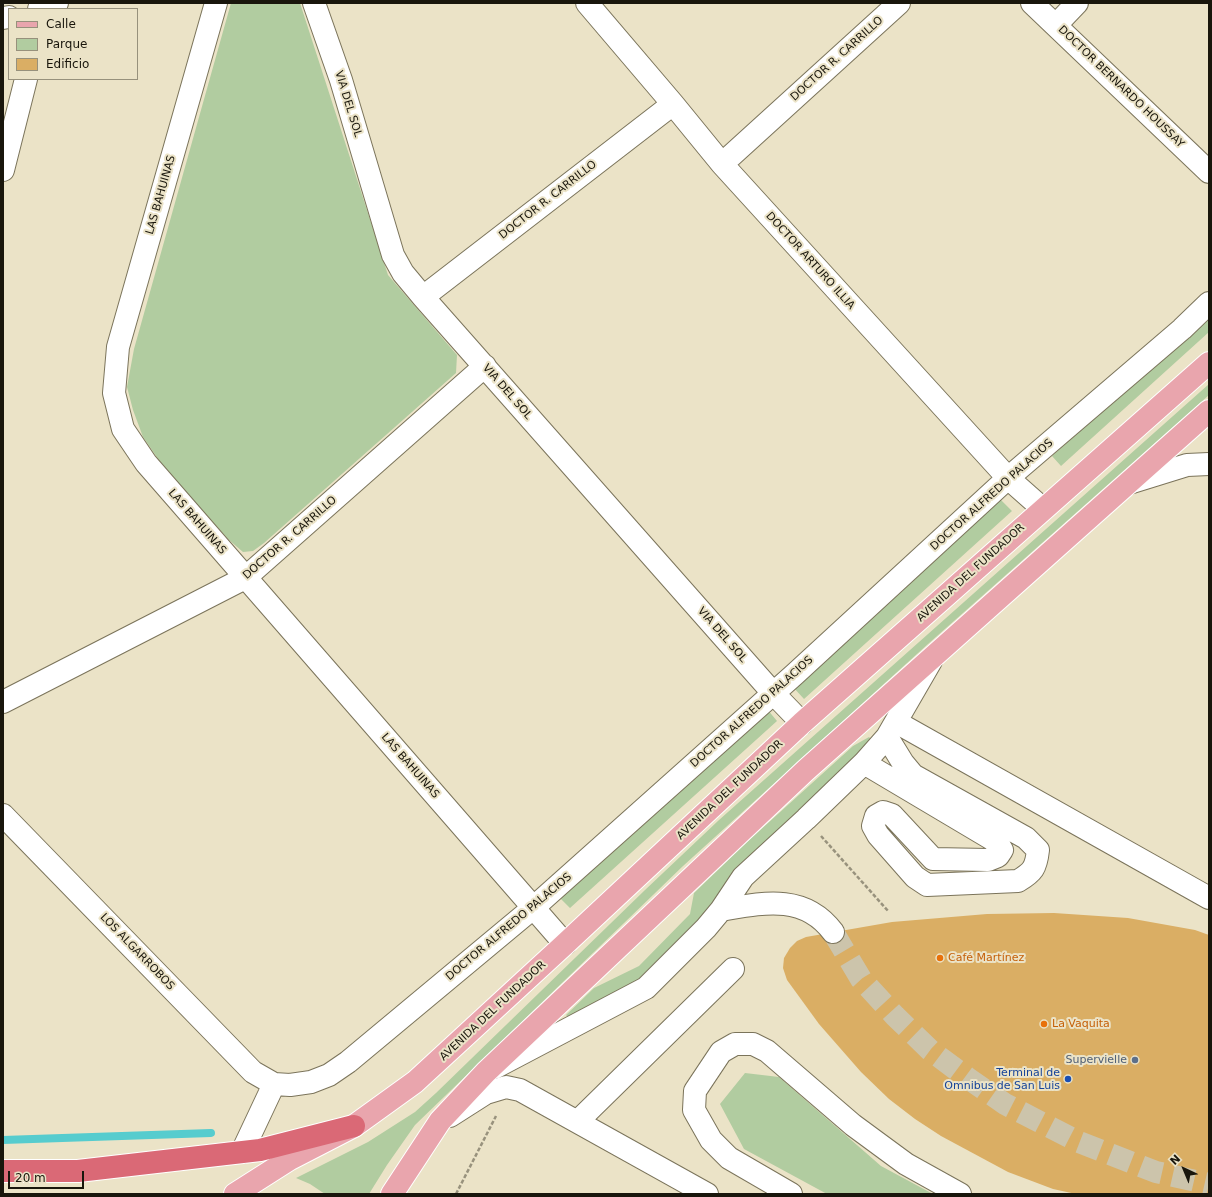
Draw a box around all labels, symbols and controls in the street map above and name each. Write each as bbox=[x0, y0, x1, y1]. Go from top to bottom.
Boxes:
legend bbox=[8, 8, 138, 80]
street label: DOCTOR R. CARRILLO bbox=[788, 14, 886, 104]
text: Calle bbox=[46, 17, 76, 31]
street label: DOCTOR BERNARDO HOUSSAY bbox=[1055, 23, 1187, 151]
text: Parque bbox=[46, 37, 87, 51]
text: Edificio bbox=[46, 57, 89, 71]
street label: VIA DEL SOL bbox=[332, 69, 364, 139]
street label: LAS BAHUINAS bbox=[143, 154, 179, 236]
street label: DOCTOR R. CARRILLO bbox=[497, 158, 599, 242]
street label: DOCTOR ARTURO ILLIA bbox=[763, 210, 857, 312]
street label: VIA DEL SOL bbox=[480, 362, 534, 422]
street label: DOCTOR ALFREDO PALACIOS bbox=[928, 436, 1056, 554]
street label: LAS BAHUINAS bbox=[165, 487, 229, 557]
street label: DOCTOR R. CARRILLO bbox=[240, 494, 340, 582]
street label: AVENIDA DEL FUNDADOR bbox=[914, 521, 1028, 625]
street label: VIA DEL SOL bbox=[695, 605, 749, 665]
street label: DOCTOR ALFREDO PALACIOS bbox=[688, 653, 816, 771]
street label: LAS BAHUINAS bbox=[378, 731, 442, 801]
street label: AVENIDA DEL FUNDADOR bbox=[674, 737, 786, 843]
street label: DOCTOR ALFREDO PALACIOS bbox=[443, 870, 575, 984]
street label: LOS ALGARROBOS bbox=[97, 911, 177, 993]
place label: Café Martínez bbox=[948, 951, 1024, 965]
marker: Café Martínez bbox=[935, 953, 945, 963]
street label: AVENIDA DEL FUNDADOR bbox=[437, 958, 549, 1064]
place label: La Vaquita bbox=[1052, 1017, 1110, 1031]
marker: La Vaquita bbox=[1039, 1019, 1049, 1029]
place label: Supervielle bbox=[1066, 1053, 1127, 1067]
marker: Supervielle bbox=[1130, 1055, 1140, 1065]
place label: Terminal de Omnibus de San Luis bbox=[944, 1066, 1060, 1092]
marker: Terminal de Omnibus de San Luis bbox=[1063, 1074, 1073, 1084]
north arrow bbox=[1164, 1149, 1204, 1189]
text: N bbox=[1167, 1152, 1183, 1168]
scale bar bbox=[10, 1163, 86, 1189]
text: 20 m bbox=[15, 1171, 46, 1185]

